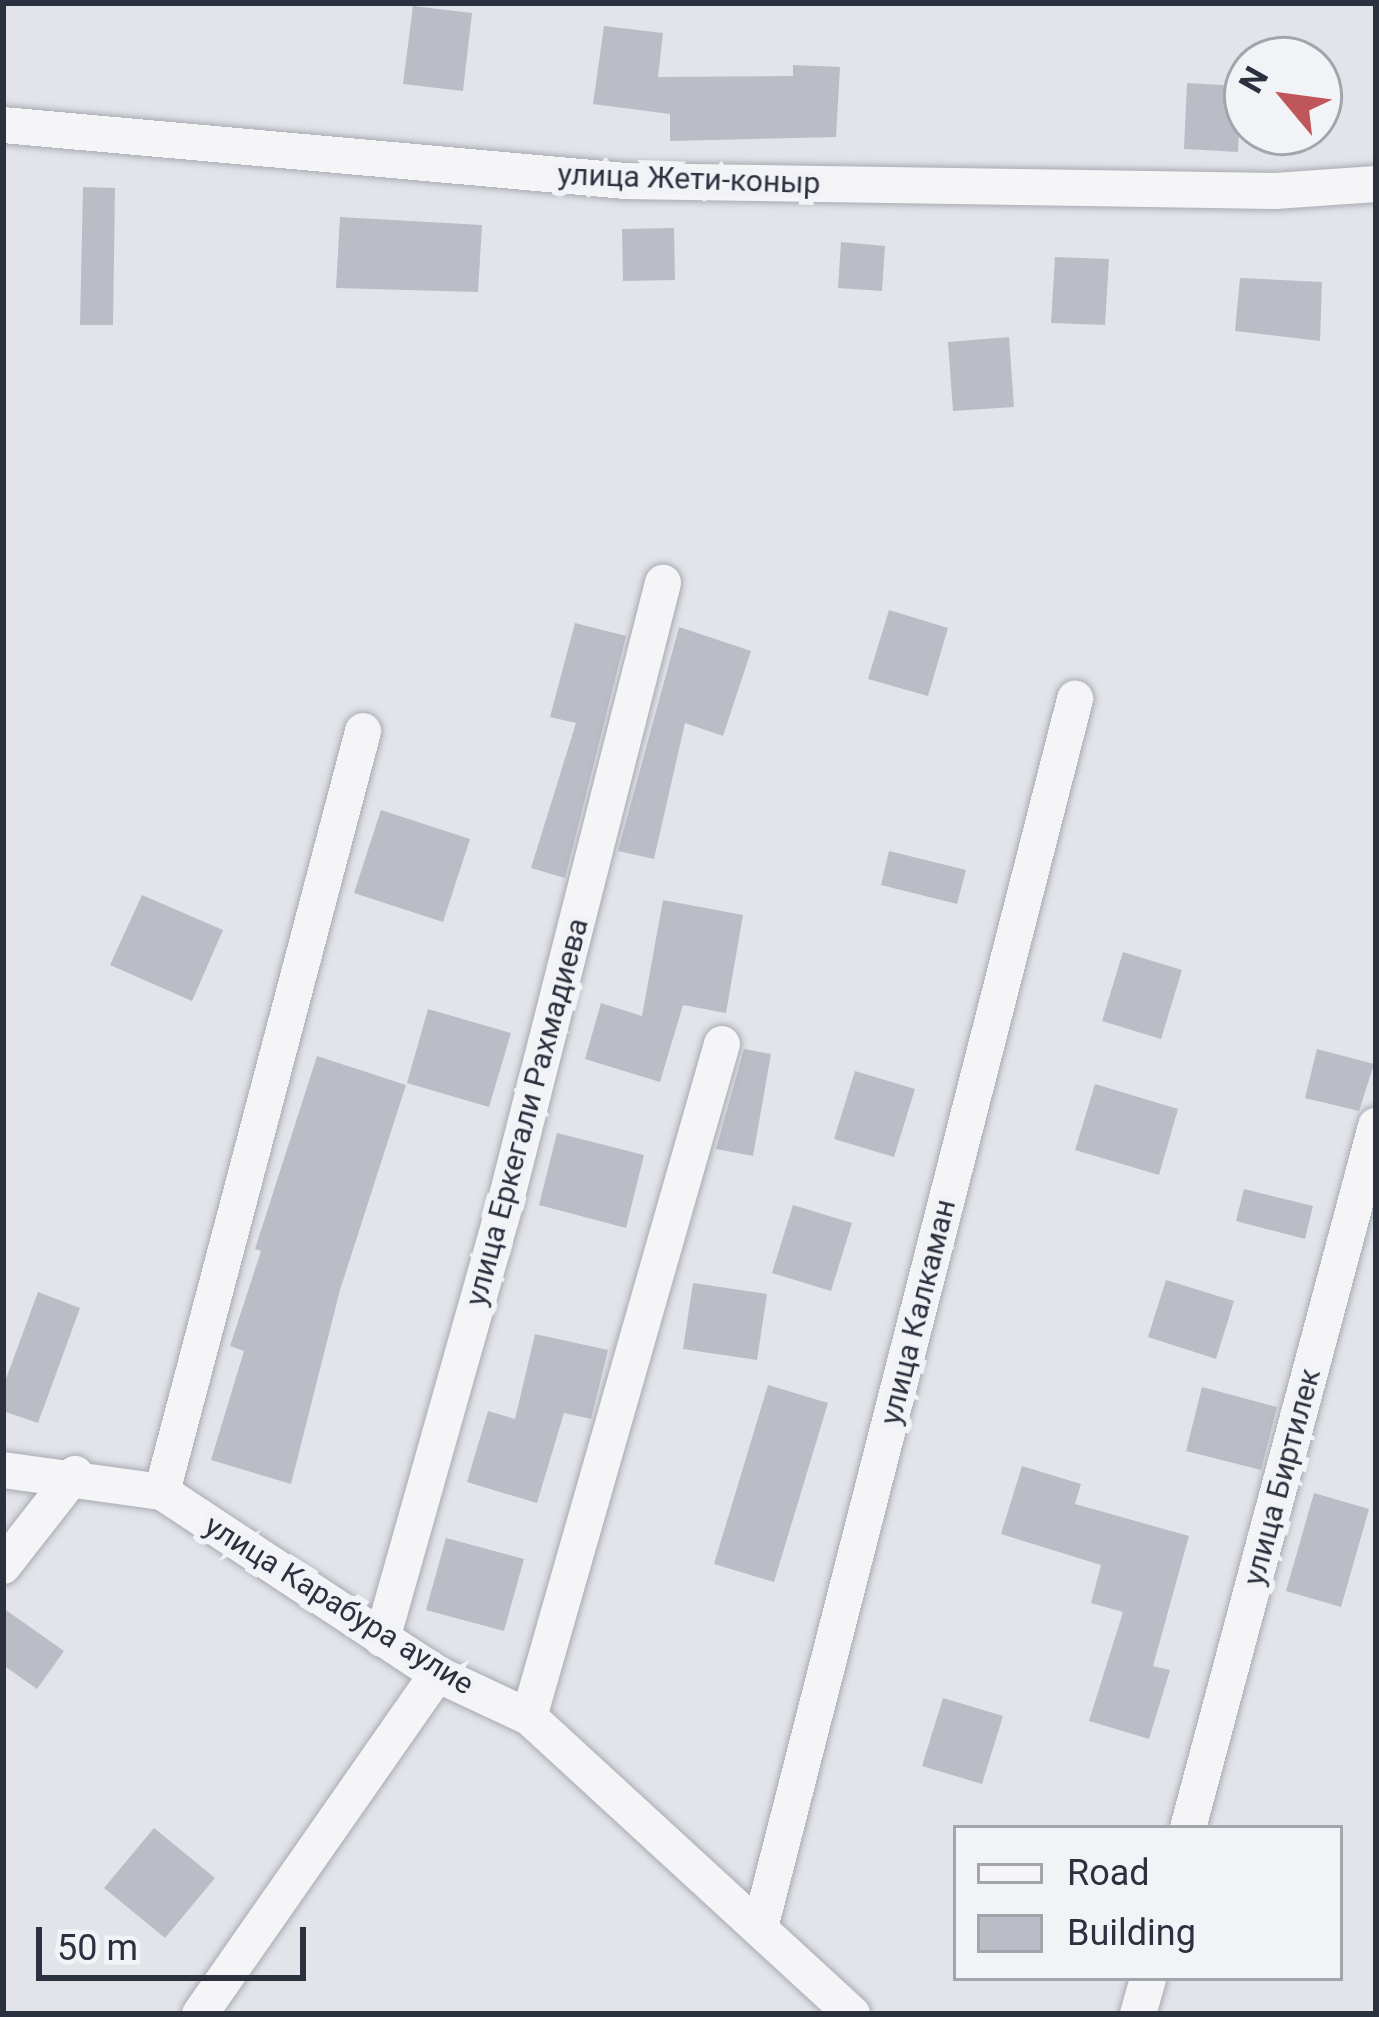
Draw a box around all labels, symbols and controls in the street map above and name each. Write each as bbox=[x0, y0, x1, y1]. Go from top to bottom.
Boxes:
north arrow bbox=[1223, 36, 1343, 156]
text: N bbox=[1231, 60, 1276, 99]
street label: улица Жети-коныр bbox=[557, 156, 821, 202]
street label: улица Еркегали Рахмадиева bbox=[458, 914, 596, 1310]
street label: улица Калкаман bbox=[873, 1196, 963, 1428]
street label: улица Биртилек bbox=[1236, 1365, 1328, 1589]
street label: улица Карабура аулие bbox=[198, 1508, 480, 1702]
legend bbox=[953, 1825, 1343, 1981]
text: Road bbox=[1067, 1852, 1150, 1894]
scale bar bbox=[42, 1903, 312, 1977]
text: Building bbox=[1067, 1912, 1196, 1954]
text: 50 m bbox=[57, 1927, 138, 1969]

